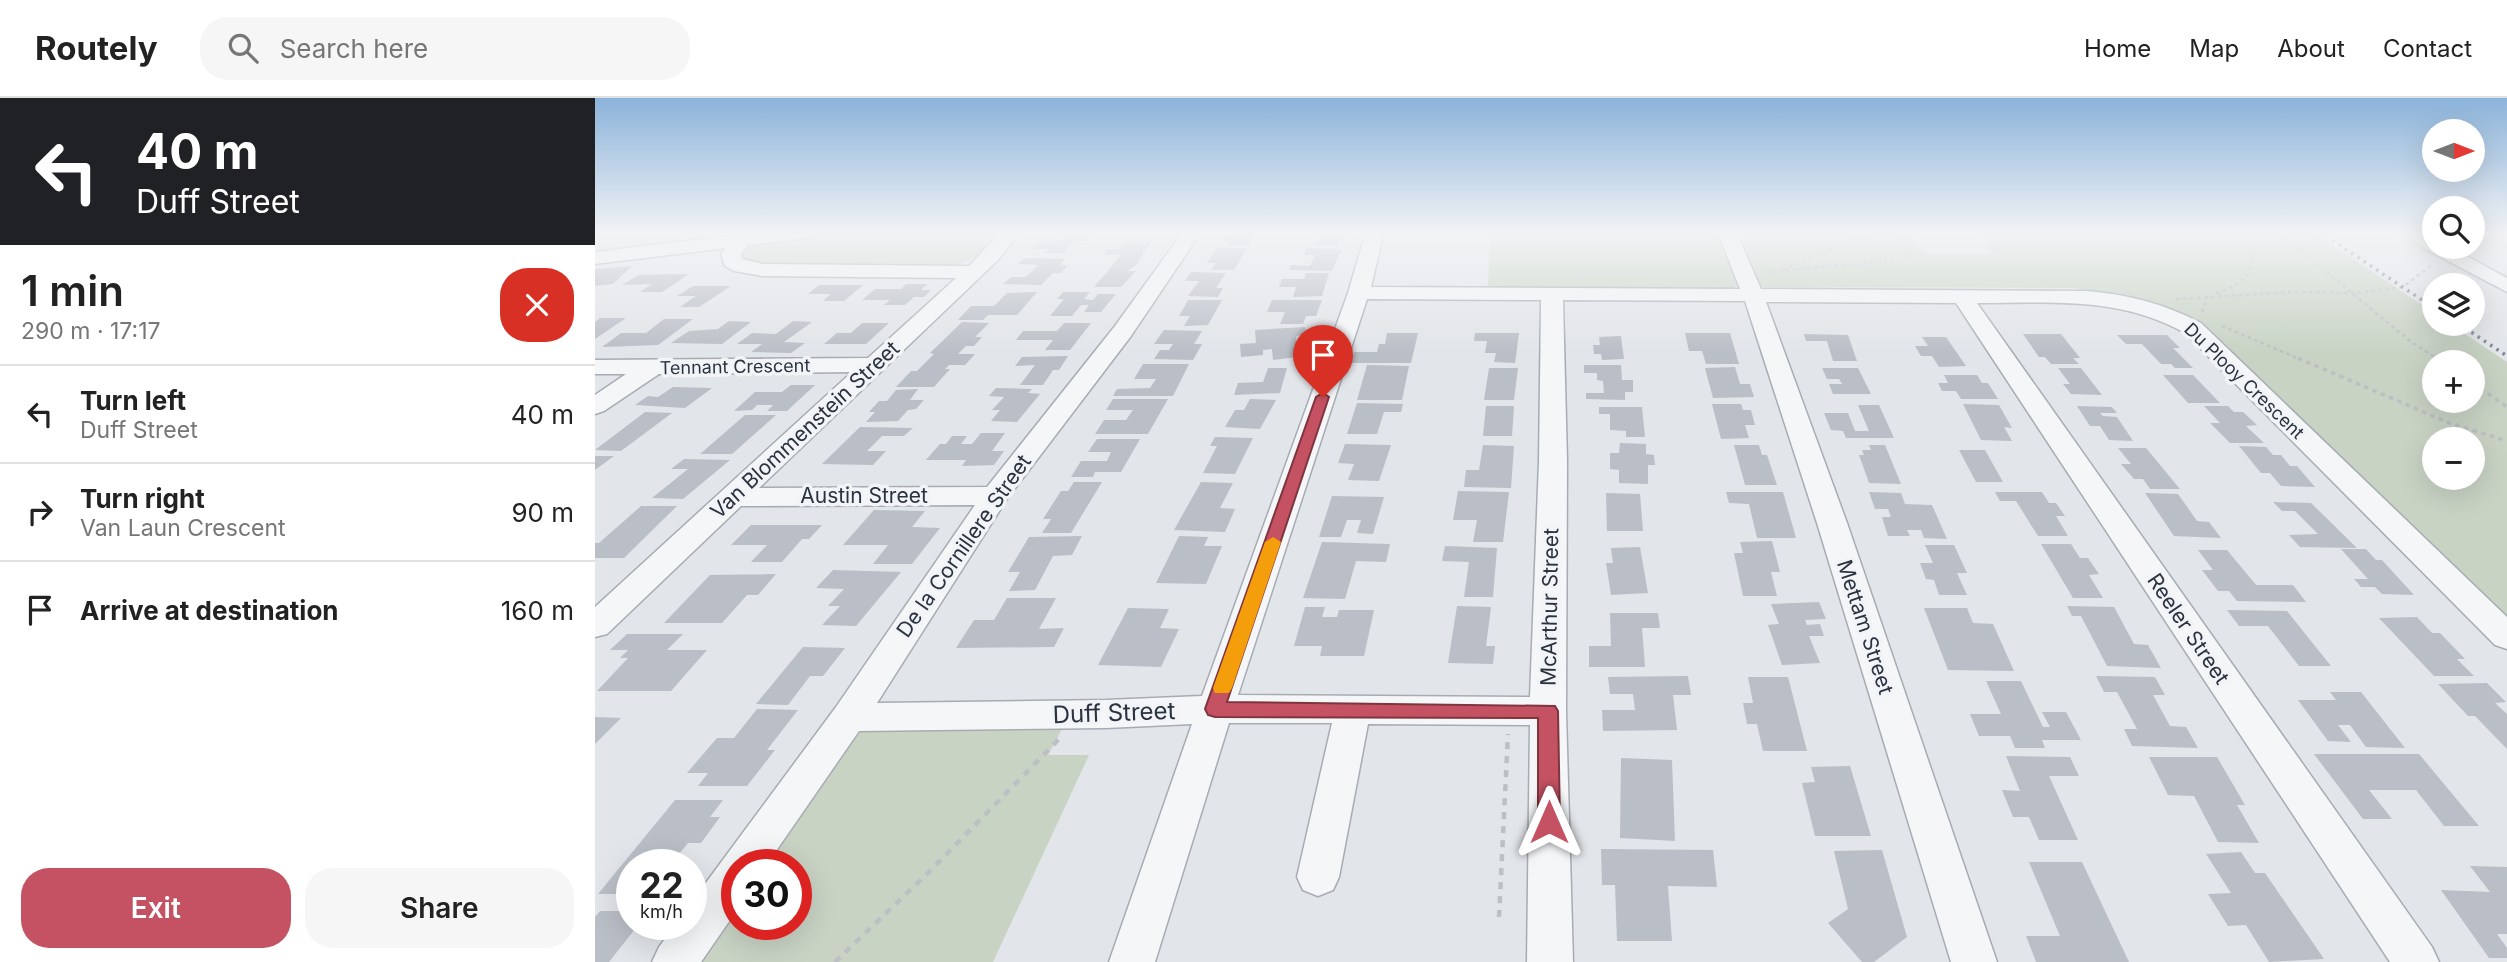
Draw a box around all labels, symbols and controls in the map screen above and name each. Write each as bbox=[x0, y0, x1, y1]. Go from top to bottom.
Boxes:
search box bbox=[200, 17, 690, 80]
text: Routely bbox=[35, 28, 158, 68]
icon: search bbox=[224, 29, 262, 67]
text: Search here bbox=[280, 33, 428, 64]
text: Home bbox=[2084, 34, 2151, 63]
text: Map bbox=[2189, 34, 2239, 63]
text: About bbox=[2277, 34, 2345, 63]
text: Contact bbox=[2383, 34, 2472, 63]
north arrow bbox=[2422, 119, 2485, 182]
map controls bbox=[2422, 119, 2485, 490]
text: 40 m bbox=[136, 122, 259, 181]
icon: left bbox=[21, 126, 112, 217]
text: Duff Street bbox=[136, 182, 300, 221]
button: search bbox=[2422, 196, 2485, 259]
text: 1 min bbox=[21, 265, 124, 316]
button: close bbox=[500, 268, 574, 342]
button: layers bbox=[2422, 273, 2485, 336]
text: 290 m · 17:17 bbox=[21, 317, 161, 345]
street label: Du Plooy Crescent bbox=[2180, 318, 2309, 443]
pin bbox=[1293, 325, 1353, 397]
street label: Van Blommenstein Street bbox=[705, 335, 904, 524]
icon: arrive bbox=[1304, 336, 1342, 374]
button: + bbox=[2422, 350, 2485, 413]
street label: Tennant Crescent bbox=[660, 355, 811, 378]
text: Turn left bbox=[80, 385, 186, 416]
icon: left bbox=[21, 395, 59, 433]
text: 40 m bbox=[511, 399, 574, 430]
text: Duff Street bbox=[80, 416, 198, 444]
button: − bbox=[2422, 427, 2485, 490]
street label: De la Cornillere Street bbox=[891, 450, 1036, 642]
text: Turn right bbox=[80, 483, 205, 514]
street label: Austin Street bbox=[800, 483, 928, 508]
icon: right bbox=[21, 493, 59, 531]
text: 90 m bbox=[511, 497, 574, 528]
text: Van Laun Crescent bbox=[80, 514, 286, 542]
street label: McArthur Street bbox=[1536, 528, 1563, 686]
street label: Mettam Street bbox=[1832, 556, 1899, 697]
street label: Reeler Street bbox=[2142, 569, 2235, 689]
icon: arrive bbox=[21, 591, 59, 629]
text: Arrive at destination bbox=[80, 595, 339, 626]
text: 160 m bbox=[501, 595, 574, 626]
street label: Duff Street bbox=[1052, 696, 1176, 729]
position arrow bbox=[1512, 785, 1586, 859]
speed limit sign: 30 bbox=[721, 849, 812, 940]
text: 22 bbox=[639, 864, 684, 906]
button: Exit bbox=[21, 868, 291, 948]
button: Share bbox=[305, 868, 574, 948]
text: km/h bbox=[640, 901, 683, 922]

